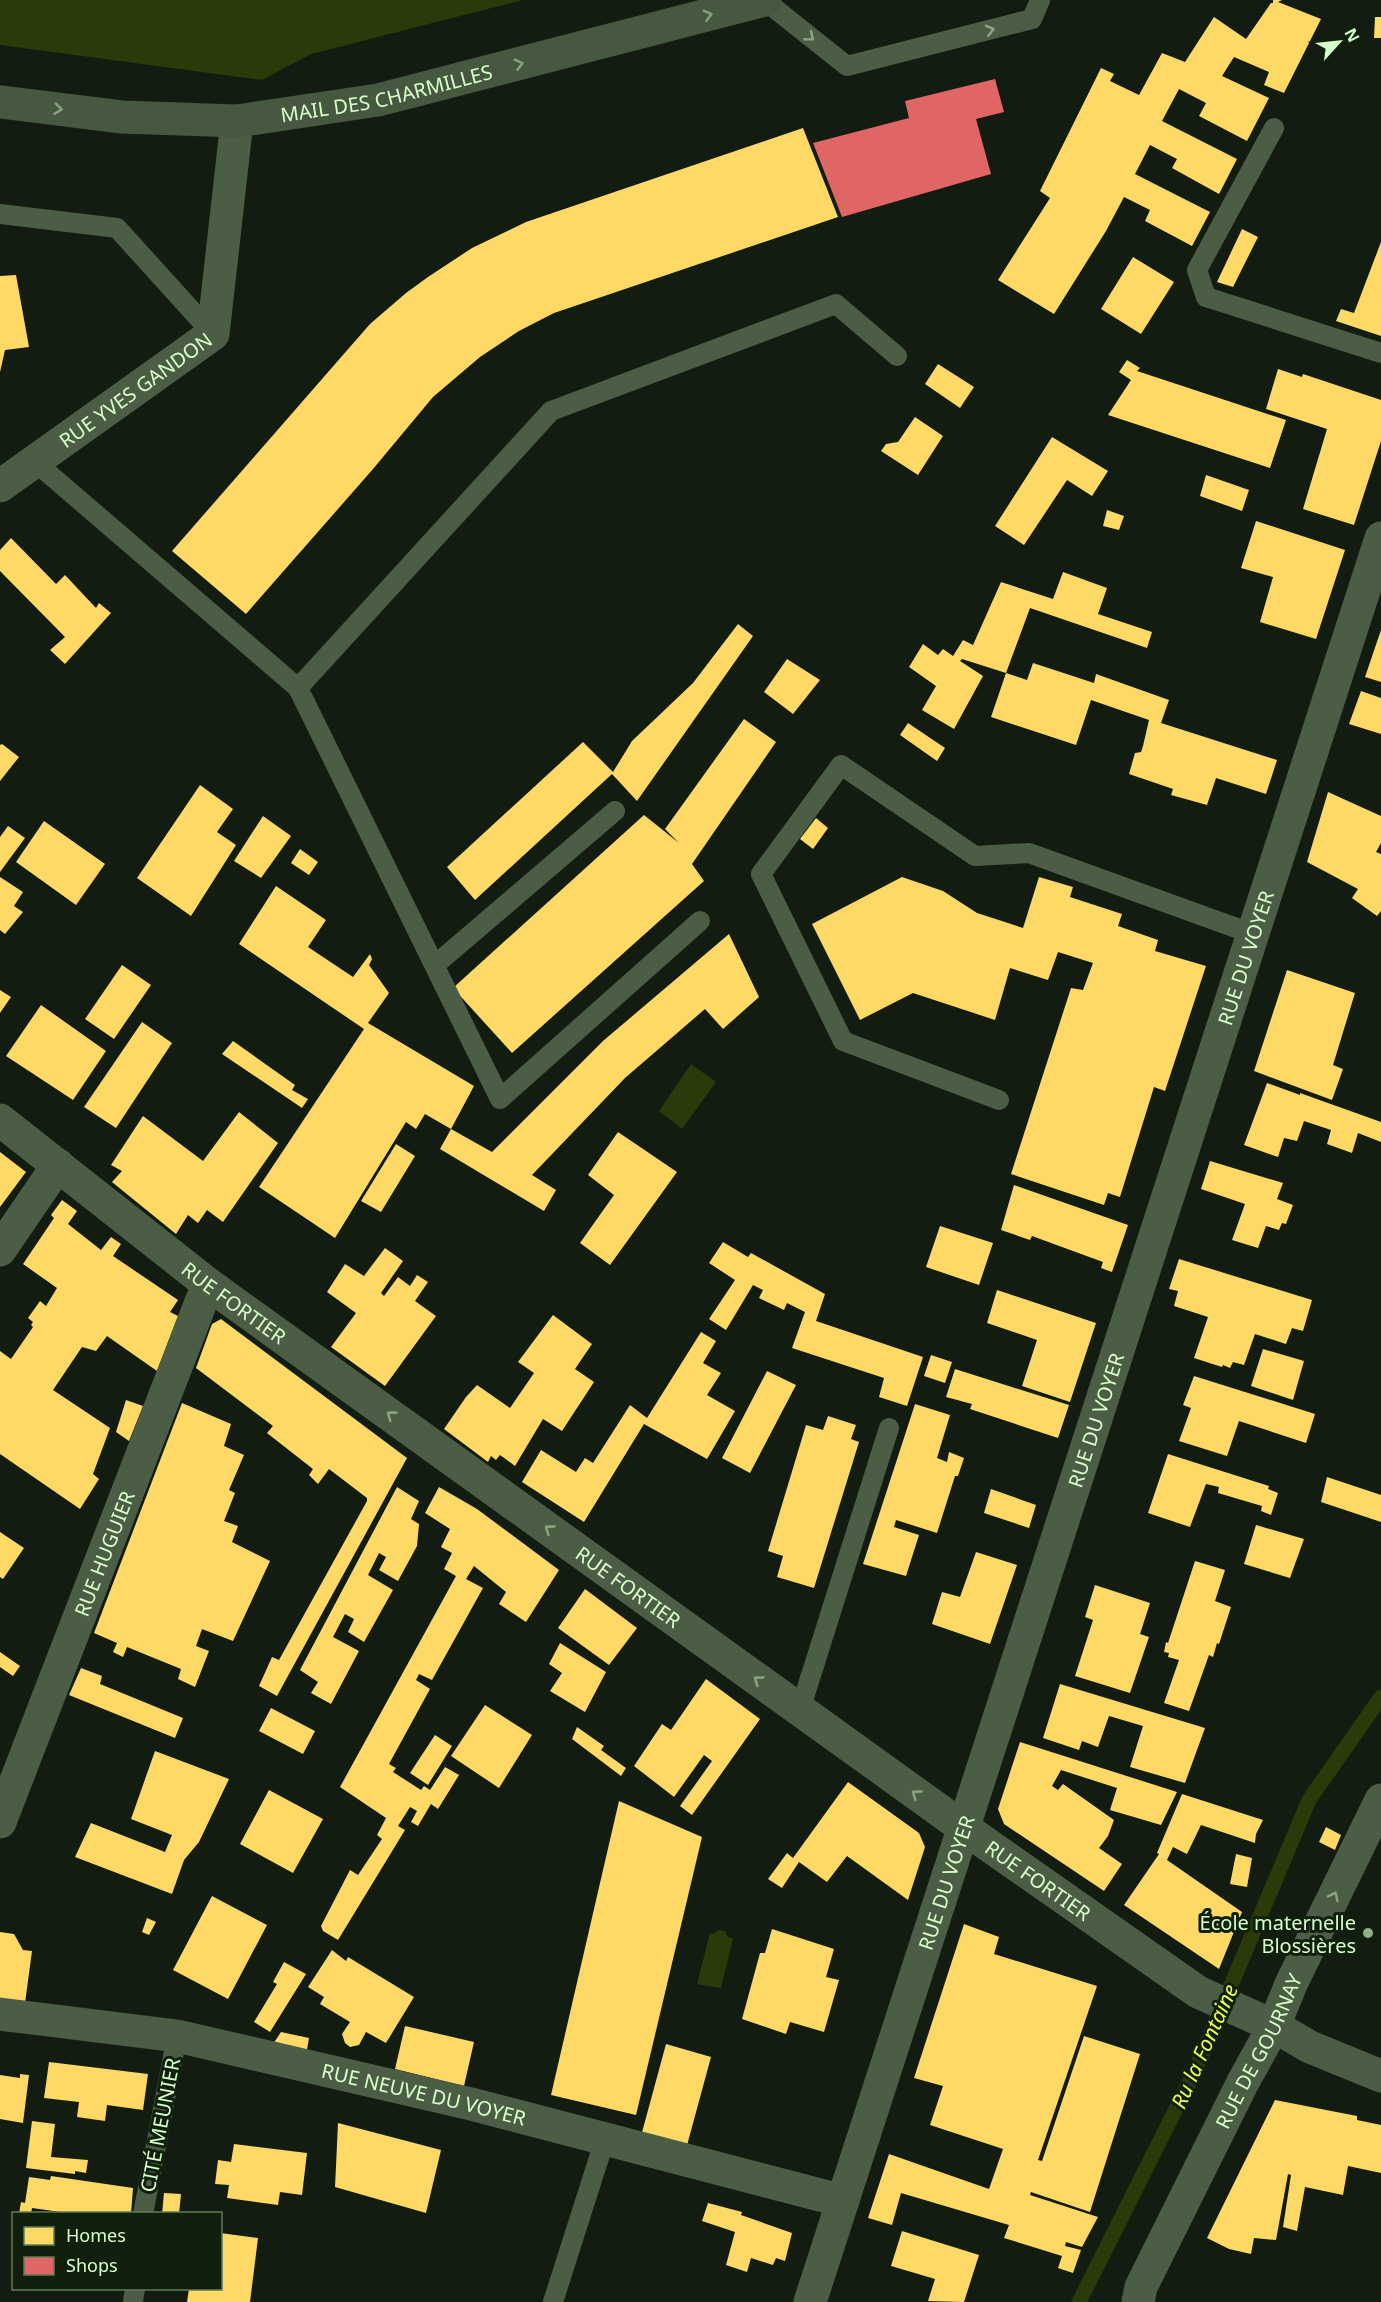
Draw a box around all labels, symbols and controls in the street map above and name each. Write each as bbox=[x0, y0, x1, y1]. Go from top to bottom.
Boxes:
one-way arrow bbox=[703, 9, 713, 22]
north arrow bbox=[1309, 12, 1369, 72]
one-way arrow bbox=[984, 24, 994, 37]
text: N bbox=[1340, 24, 1365, 46]
one-way arrow bbox=[803, 29, 814, 40]
street label: MAIL DES CHARMILLES bbox=[279, 58, 495, 128]
one-way arrow bbox=[514, 58, 524, 71]
one-way arrow bbox=[53, 102, 63, 115]
street label: RUE YVES GANDON bbox=[53, 326, 217, 453]
street label: RUE DU VOYER bbox=[1211, 886, 1280, 1028]
street label: RUE FORTIER bbox=[176, 1255, 292, 1350]
street label: RUE DU VOYER bbox=[1061, 1349, 1130, 1491]
one-way arrow bbox=[386, 1412, 397, 1423]
street label: RUE HUGUIER bbox=[67, 1486, 141, 1620]
one-way arrow bbox=[544, 1525, 555, 1536]
street label: RUE FORTIER bbox=[571, 1540, 687, 1634]
one-way arrow bbox=[754, 1676, 765, 1687]
one-way arrow bbox=[912, 1790, 923, 1801]
street label: RUE DU VOYER bbox=[911, 1811, 980, 1953]
street label: RUE FORTIER bbox=[980, 1834, 1097, 1927]
one-way arrow bbox=[1326, 1892, 1338, 1903]
place label: École maternelle Blossières bbox=[1200, 1909, 1356, 1959]
marker: École maternelle Blossières bbox=[1361, 1926, 1375, 1940]
street label: RUE DE GOURNAY bbox=[1209, 1968, 1308, 2133]
water label: Ru la Fontaine bbox=[1164, 1979, 1244, 2113]
street label: CITÉ MEUNIER bbox=[134, 2055, 186, 2194]
street label: RUE NEUVE DU VOYER bbox=[319, 2056, 530, 2131]
legend bbox=[12, 2212, 222, 2290]
text: Homes bbox=[66, 2223, 126, 2247]
text: Shops bbox=[66, 2253, 118, 2277]

